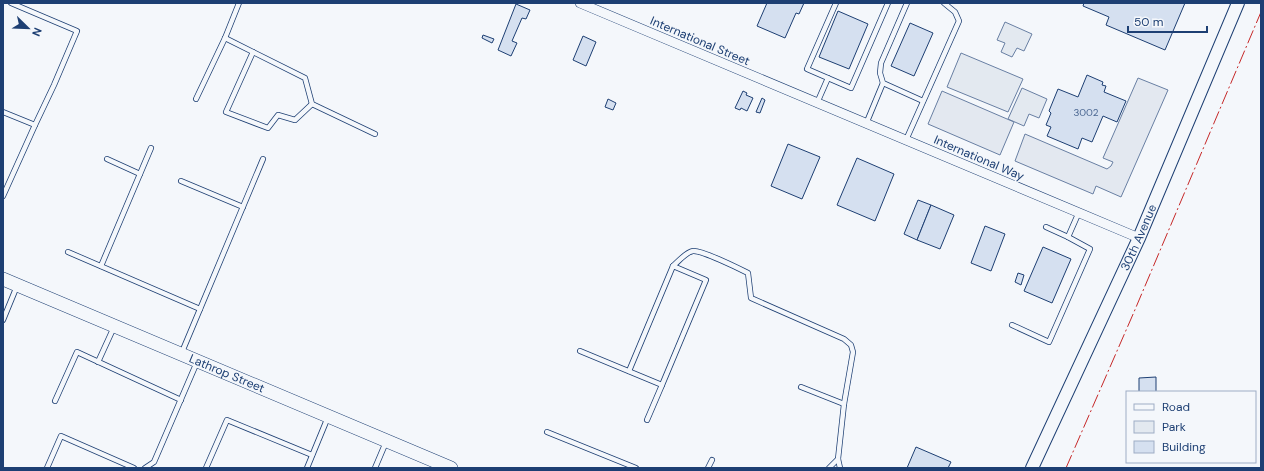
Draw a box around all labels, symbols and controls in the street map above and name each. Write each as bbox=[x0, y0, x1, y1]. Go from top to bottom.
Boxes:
north arrow bbox=[8, 8, 48, 48]
scale bar bbox=[1128, 8, 1207, 34]
street label: International Street bbox=[648, 13, 753, 69]
text: 50 m bbox=[1134, 14, 1163, 30]
text: N bbox=[29, 25, 45, 38]
house number: 3002 bbox=[1073, 106, 1099, 119]
street label: International Way bbox=[931, 132, 1027, 184]
street label: 30th Avenue bbox=[1117, 202, 1160, 273]
street label: Lathrop Street bbox=[187, 350, 267, 397]
legend bbox=[1126, 391, 1256, 463]
text: Road bbox=[1162, 399, 1190, 415]
text: Park bbox=[1162, 419, 1186, 435]
text: Building bbox=[1162, 439, 1206, 455]

